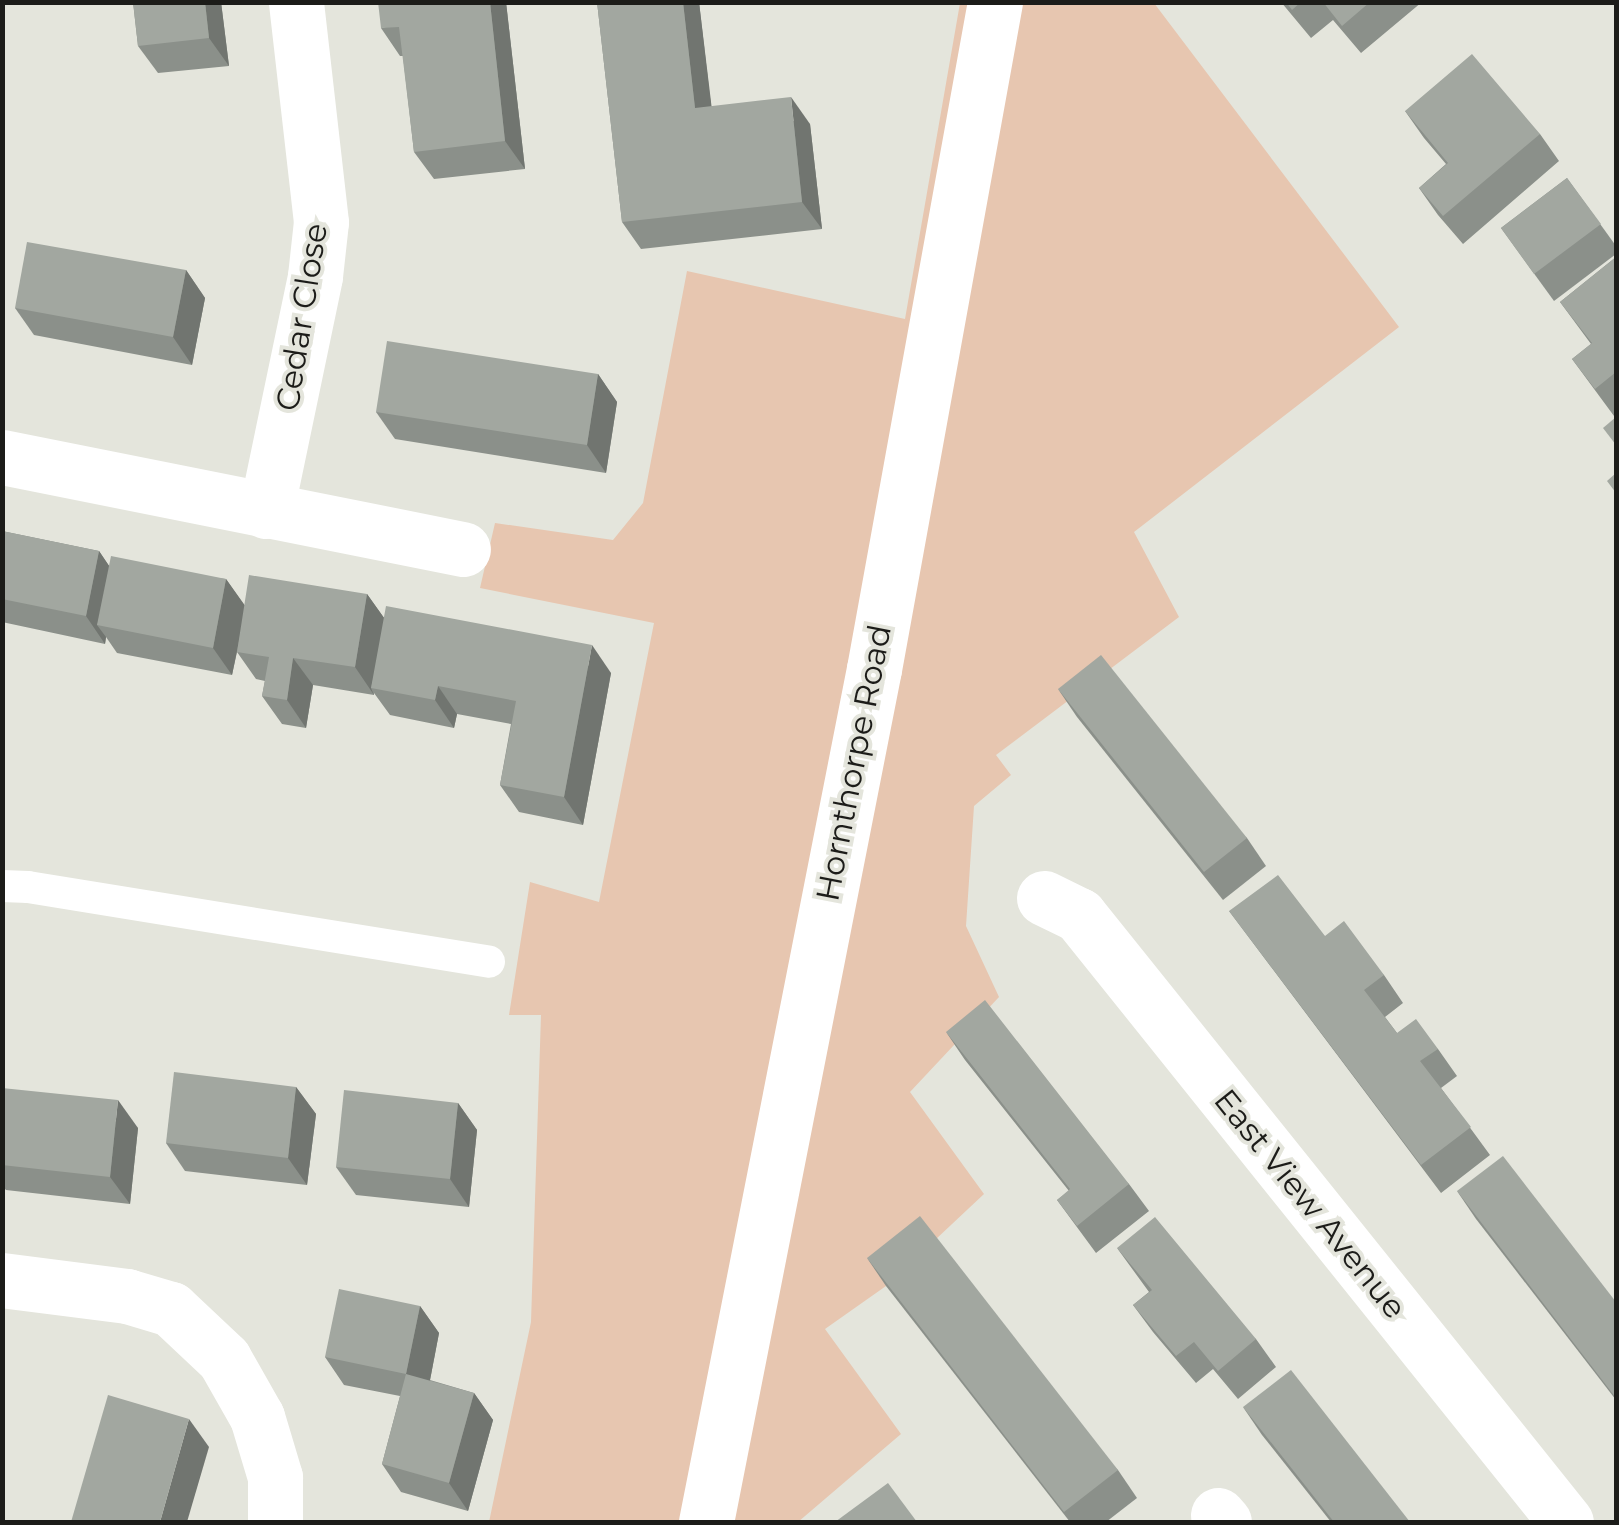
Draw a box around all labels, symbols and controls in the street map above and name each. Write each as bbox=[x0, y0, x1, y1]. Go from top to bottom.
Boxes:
street label: Cedar Close bbox=[268, 220, 336, 414]
street label: Hornthorpe Road bbox=[808, 622, 900, 904]
street label: East View Avenue bbox=[1206, 1082, 1414, 1326]

